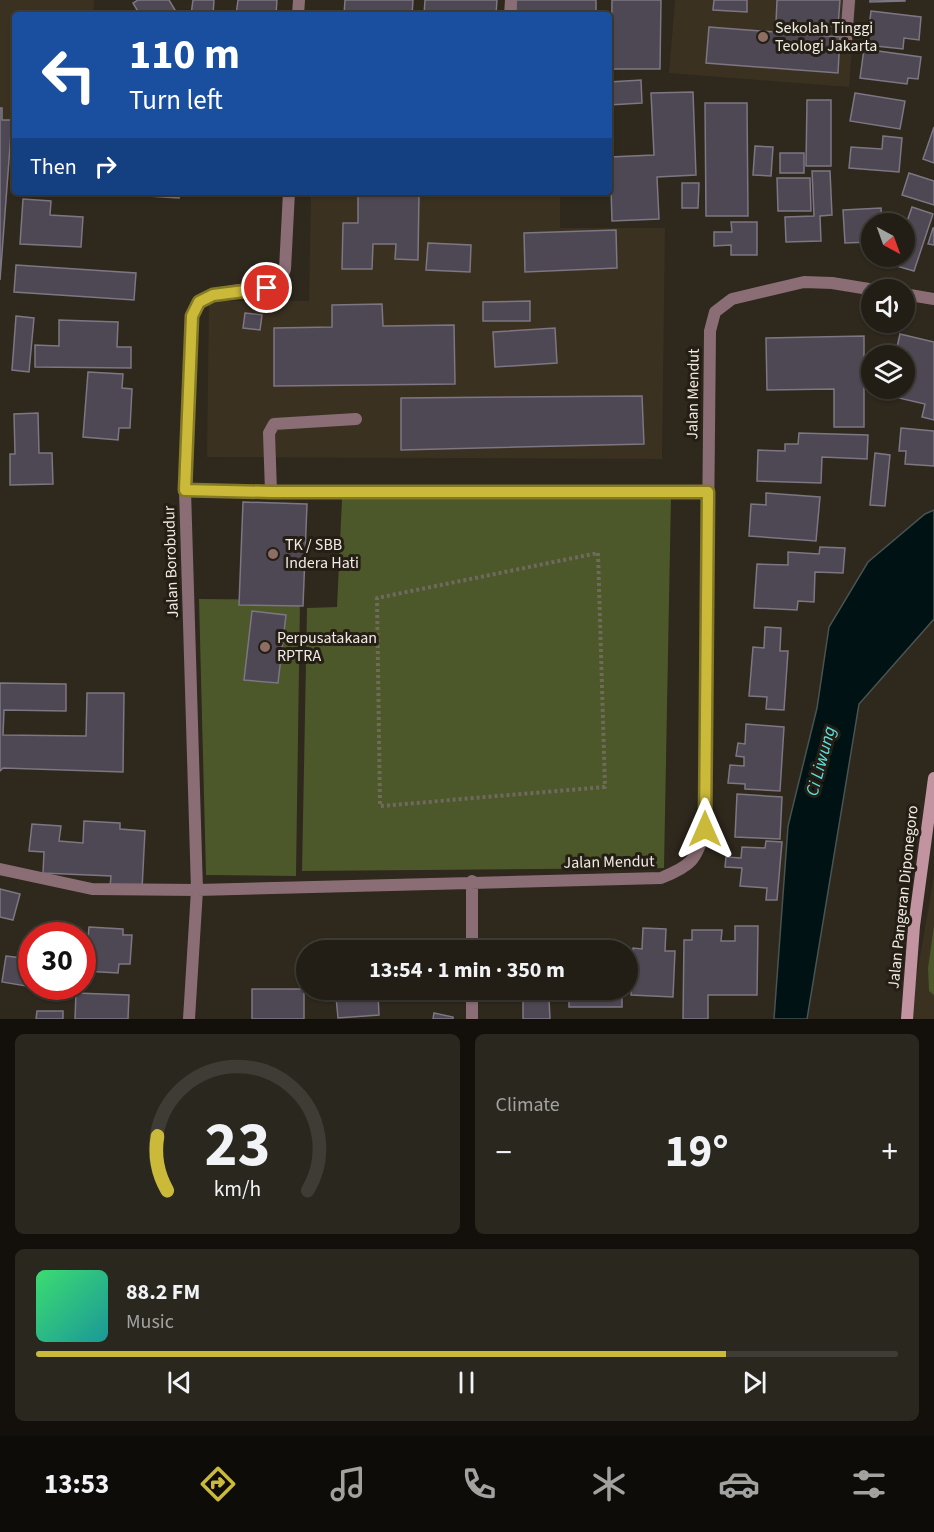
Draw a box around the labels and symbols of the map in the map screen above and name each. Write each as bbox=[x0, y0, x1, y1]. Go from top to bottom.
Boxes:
place label: Sekolah Tinggi Teologi Jakarta bbox=[775, 17, 877, 57]
marker: Sekolah Tinggi Teologi Jakarta bbox=[756, 30, 770, 44]
north arrow bbox=[861, 213, 915, 267]
pin bbox=[241, 262, 292, 313]
street label: Jalan Mendut bbox=[681, 348, 705, 440]
street label: Jalan Borobudur bbox=[158, 505, 184, 619]
place label: TK / SBB Indera Hati bbox=[285, 534, 359, 574]
marker: TK / SBB Indera Hati bbox=[266, 547, 280, 561]
place label: Perpusatakaan RPTRA bbox=[277, 627, 377, 667]
marker: Perpusatakaan RPTRA bbox=[258, 640, 272, 654]
water label: Ci Liwung bbox=[800, 723, 842, 799]
position arrow bbox=[673, 797, 737, 861]
street label: Jalan Pangeran Diponegoro bbox=[882, 804, 924, 990]
street label: Jalan Mendut bbox=[563, 850, 655, 874]
speed limit sign: 30 bbox=[18, 922, 96, 1000]

